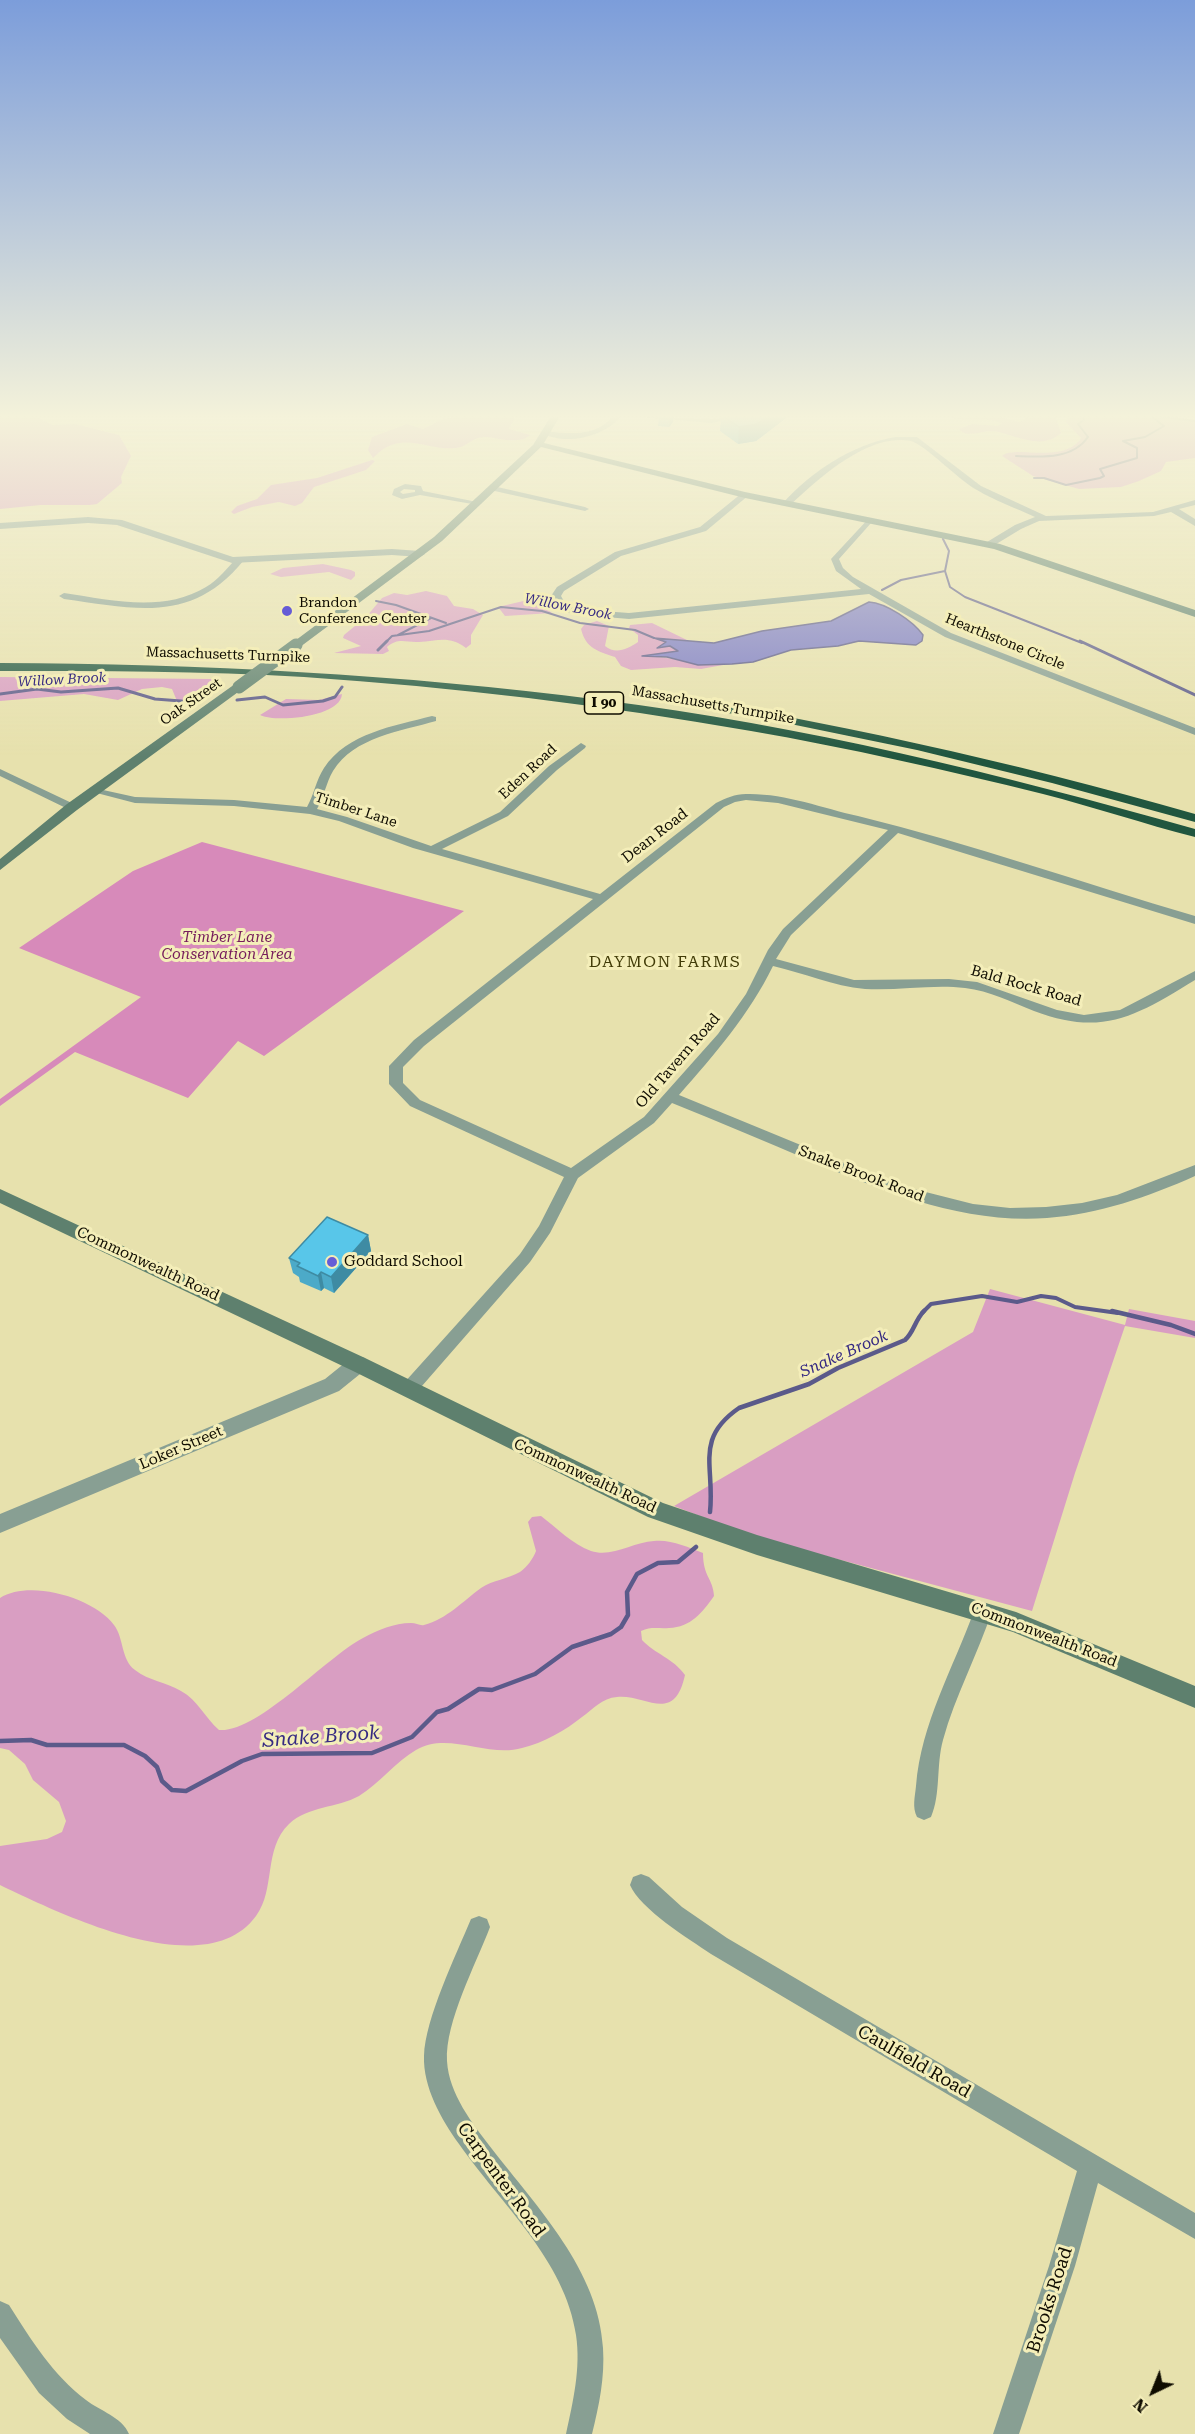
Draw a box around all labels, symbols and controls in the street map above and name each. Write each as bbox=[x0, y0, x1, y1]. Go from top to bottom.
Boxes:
water label: Willow Brook bbox=[523, 590, 613, 624]
place label: Brandon Conference Center bbox=[299, 595, 427, 628]
marker: Brandon Conference Center bbox=[280, 604, 294, 618]
street label: Hearthstone Circle bbox=[943, 610, 1067, 674]
street label: Massachusetts Turnpike bbox=[146, 644, 310, 666]
water label: Willow Brook bbox=[17, 669, 107, 691]
street label: Oak Street bbox=[157, 675, 225, 729]
street label: Massachusetts Turnpike bbox=[631, 682, 795, 728]
road number: I 90 bbox=[584, 692, 624, 714]
street label: Eden Road bbox=[496, 741, 560, 803]
street label: Timber Lane bbox=[313, 789, 399, 831]
street label: Dean Road bbox=[619, 805, 691, 867]
park label: Timber Lane Conservation Area bbox=[161, 929, 293, 964]
district label: DAYMON FARMS bbox=[589, 952, 741, 972]
street label: Bald Rock Road bbox=[969, 962, 1083, 1010]
street label: Old Tavern Road bbox=[632, 1010, 724, 1112]
street label: Snake Brook Road bbox=[796, 1142, 926, 1206]
street label: Commonwealth Road bbox=[74, 1223, 222, 1305]
place label: Goddard School bbox=[344, 1253, 463, 1271]
marker: Goddard School bbox=[325, 1255, 339, 1269]
water label: Snake Brook bbox=[797, 1326, 891, 1382]
street label: Loker Street bbox=[137, 1422, 225, 1474]
street label: Commonwealth Road bbox=[511, 1435, 659, 1517]
street label: Commonwealth Road bbox=[968, 1599, 1120, 1671]
water label: Snake Brook bbox=[261, 1721, 381, 1753]
street label: Caulfield Road bbox=[854, 2021, 974, 2103]
street label: Carpenter Road bbox=[452, 2119, 550, 2241]
street label: Brooks Road bbox=[1023, 2244, 1077, 2356]
north arrow bbox=[1123, 2362, 1183, 2422]
text: N bbox=[1129, 2394, 1151, 2417]

